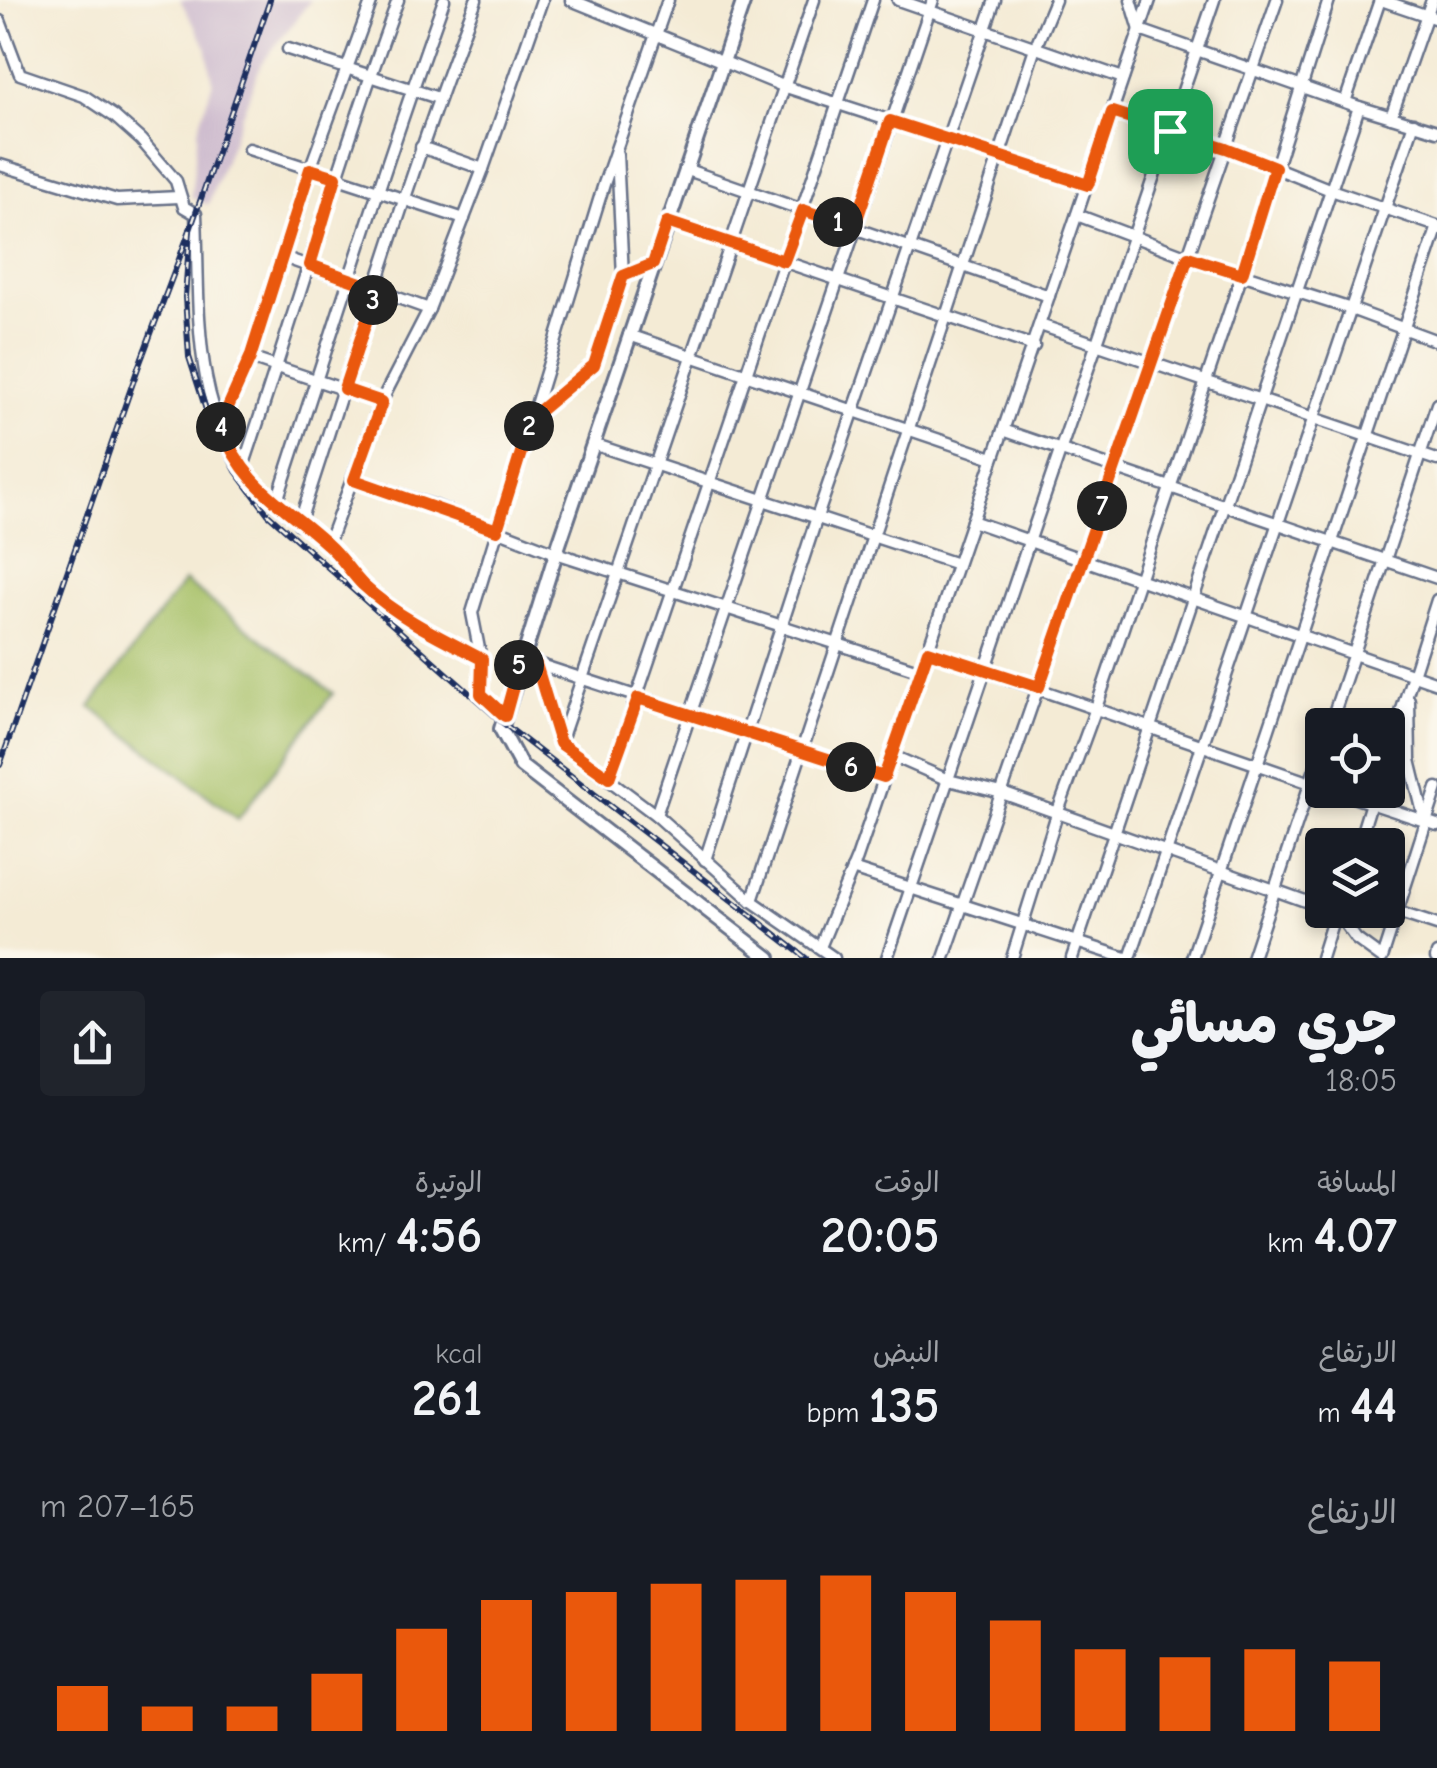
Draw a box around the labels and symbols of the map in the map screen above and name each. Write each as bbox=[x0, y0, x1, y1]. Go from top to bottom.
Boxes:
pin bbox=[1128, 89, 1213, 174]
pin: 1 bbox=[813, 197, 863, 247]
pin: 3 bbox=[348, 275, 398, 325]
pin: 2 bbox=[504, 401, 554, 451]
pin: 4 bbox=[196, 402, 246, 452]
pin: 7 bbox=[1077, 481, 1127, 531]
pin: 5 bbox=[494, 640, 544, 690]
pin: 6 bbox=[826, 742, 876, 792]

